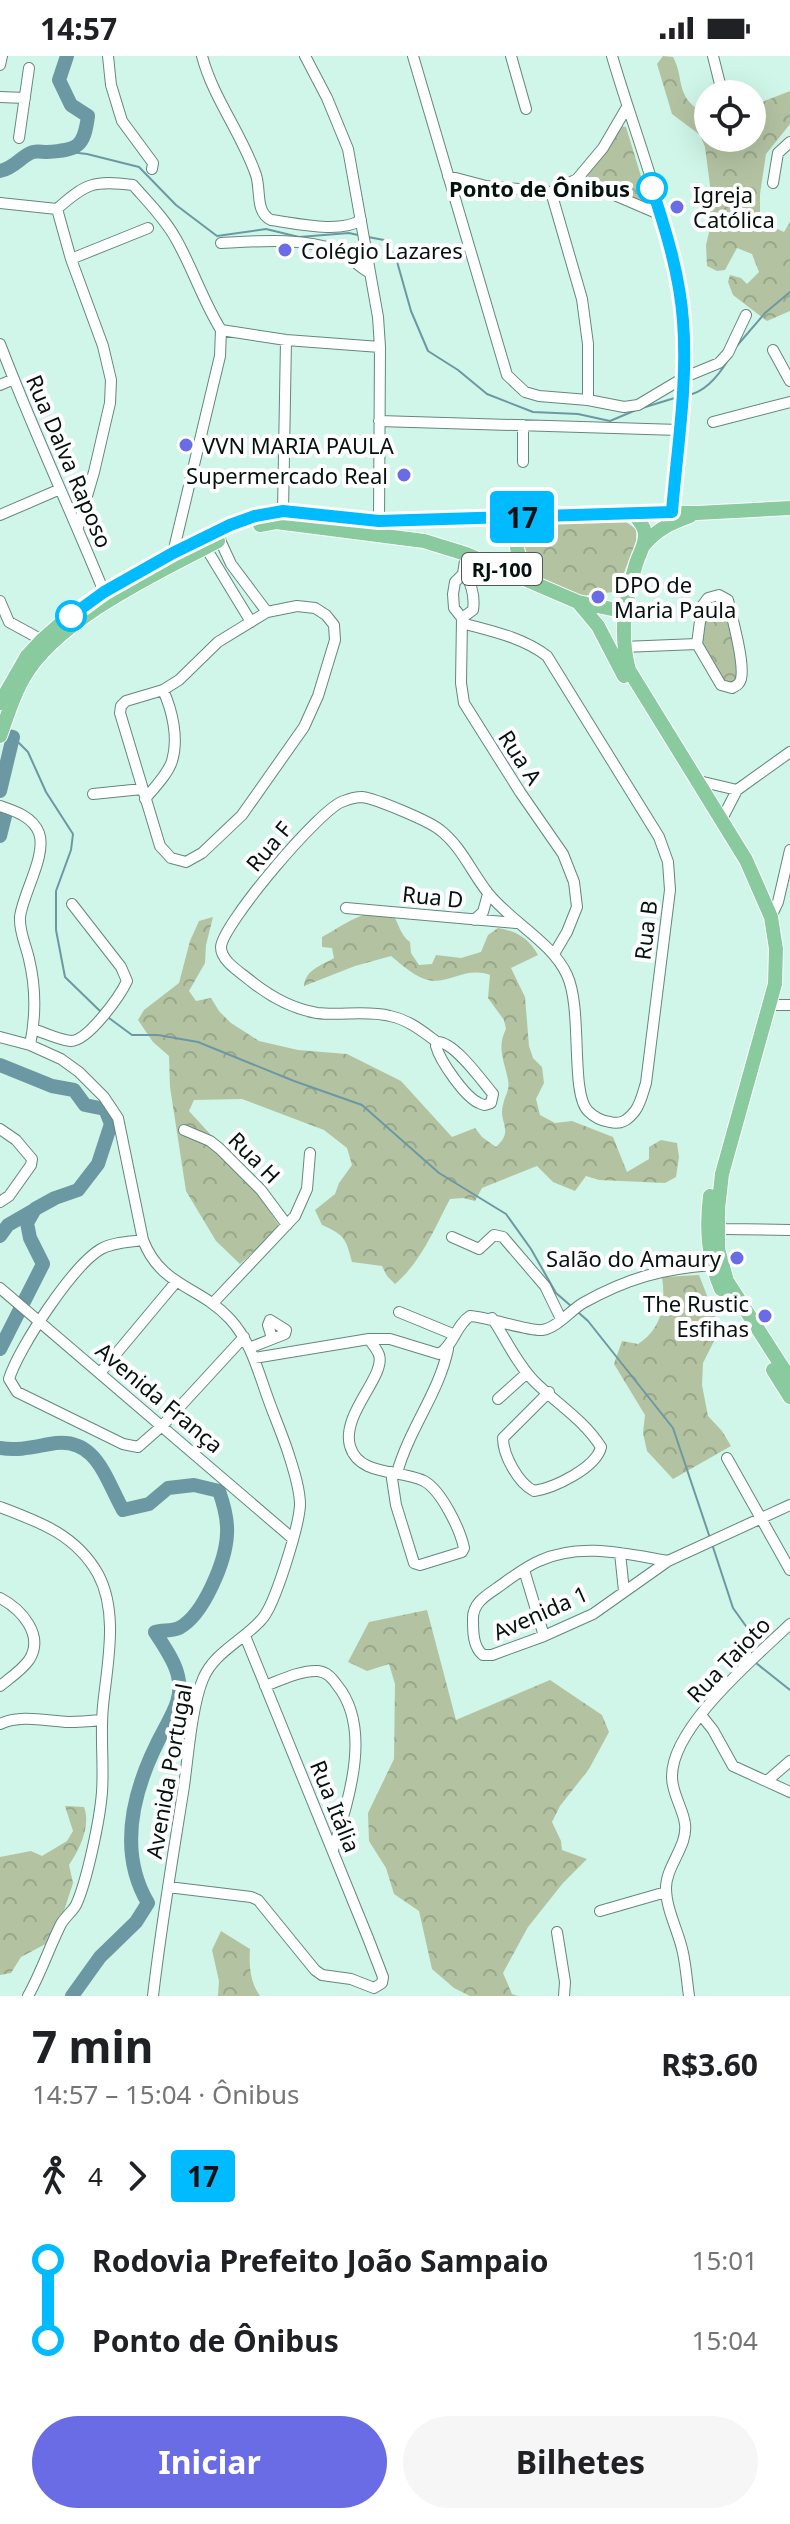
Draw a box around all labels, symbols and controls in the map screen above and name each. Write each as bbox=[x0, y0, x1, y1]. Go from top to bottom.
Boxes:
text: 14:57 bbox=[40, 8, 117, 49]
map controls bbox=[694, 80, 766, 152]
button: locate bbox=[694, 80, 766, 152]
place label: Ponto de Ônibus bbox=[449, 173, 630, 203]
marker: Ponto de Ônibus bbox=[637, 173, 667, 203]
place label: Igreja Católica bbox=[693, 179, 775, 234]
marker: Igreja Católica bbox=[668, 198, 686, 216]
place label: Colégio Lazares bbox=[301, 235, 463, 265]
marker: Colégio Lazares bbox=[276, 241, 294, 259]
street label: Rua Dalva Raposo bbox=[20, 370, 120, 552]
place label: VVN MARIA PAULA bbox=[202, 430, 395, 460]
marker: VVN MARIA PAULA bbox=[177, 436, 195, 454]
place label: Supermercado Real bbox=[186, 460, 388, 490]
marker: Supermercado Real bbox=[395, 466, 413, 484]
line badge: 17 bbox=[486, 491, 558, 543]
text: 17 bbox=[506, 498, 538, 536]
road number: RJ-100 bbox=[462, 553, 542, 585]
place label: DPO de Maria Paula bbox=[614, 569, 736, 624]
marker: DPO de Maria Paula bbox=[589, 588, 607, 606]
unlabelled marker bbox=[56, 601, 86, 631]
street label: Rua A bbox=[492, 724, 550, 791]
street label: Rua F bbox=[238, 815, 298, 877]
street label: Rua D bbox=[401, 878, 465, 914]
street label: Rua B bbox=[626, 899, 664, 961]
street label: Rua H bbox=[223, 1125, 287, 1189]
place label: Salão do Amaury bbox=[546, 1243, 722, 1273]
marker: Salão do Amaury bbox=[728, 1249, 746, 1267]
place label: The Rustic Esfihas bbox=[643, 1288, 749, 1343]
marker: The Rustic Esfihas bbox=[756, 1307, 774, 1325]
street label: Avenida França bbox=[90, 1335, 230, 1459]
street label: Avenida 1 bbox=[488, 1578, 592, 1646]
street label: Rua Taioto bbox=[680, 1610, 776, 1708]
street label: Avenida Portugal bbox=[138, 1681, 198, 1861]
street label: Rua Itália bbox=[304, 1756, 368, 1856]
text: 7 min bbox=[32, 2016, 153, 2076]
text: R$3.60 bbox=[661, 2044, 758, 2085]
text: 14:57 – 15:04 · Ônibus bbox=[32, 2076, 300, 2112]
icon: walk bbox=[32, 2154, 76, 2198]
icon: forward bbox=[115, 2154, 159, 2198]
text: 17 bbox=[187, 2157, 219, 2195]
text: 4 bbox=[88, 2158, 103, 2194]
text: Rodovia Prefeito João Sampaio bbox=[92, 2240, 548, 2281]
text: 15:01 bbox=[692, 2242, 758, 2278]
text: Ponto de Ônibus bbox=[92, 2320, 339, 2361]
text: 15:04 bbox=[692, 2322, 758, 2358]
button: Iniciar bbox=[32, 2416, 387, 2508]
button: Bilhetes bbox=[403, 2416, 758, 2508]

